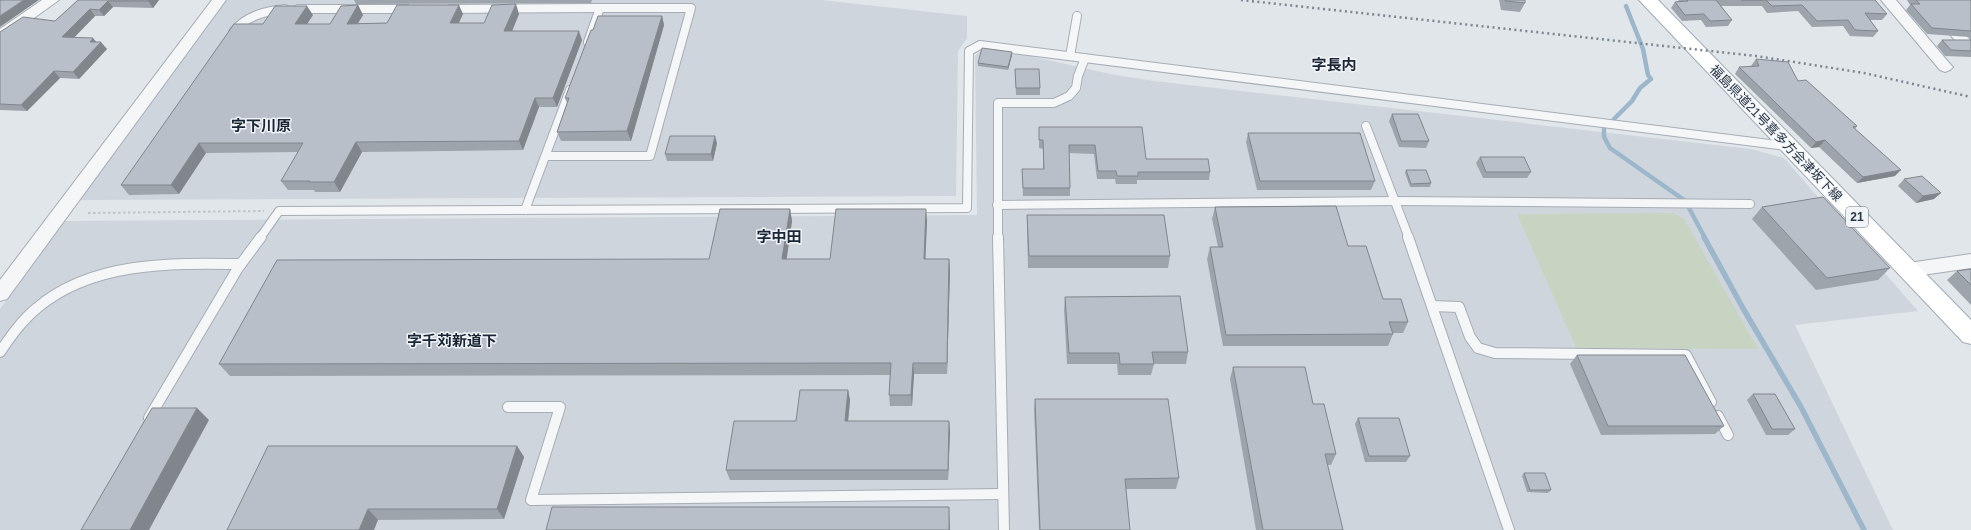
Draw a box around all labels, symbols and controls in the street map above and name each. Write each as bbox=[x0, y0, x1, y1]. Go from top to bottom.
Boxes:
district label: 字長内 bbox=[1311, 56, 1357, 73]
street label: 福島県道21号喜多方会津坂下線 bbox=[1707, 62, 1845, 204]
district label: 字下川原 bbox=[231, 117, 291, 134]
road number: 21 bbox=[1846, 207, 1868, 227]
district label: 字中田 bbox=[756, 228, 802, 245]
district label: 字千苅新道下 bbox=[407, 332, 497, 349]

